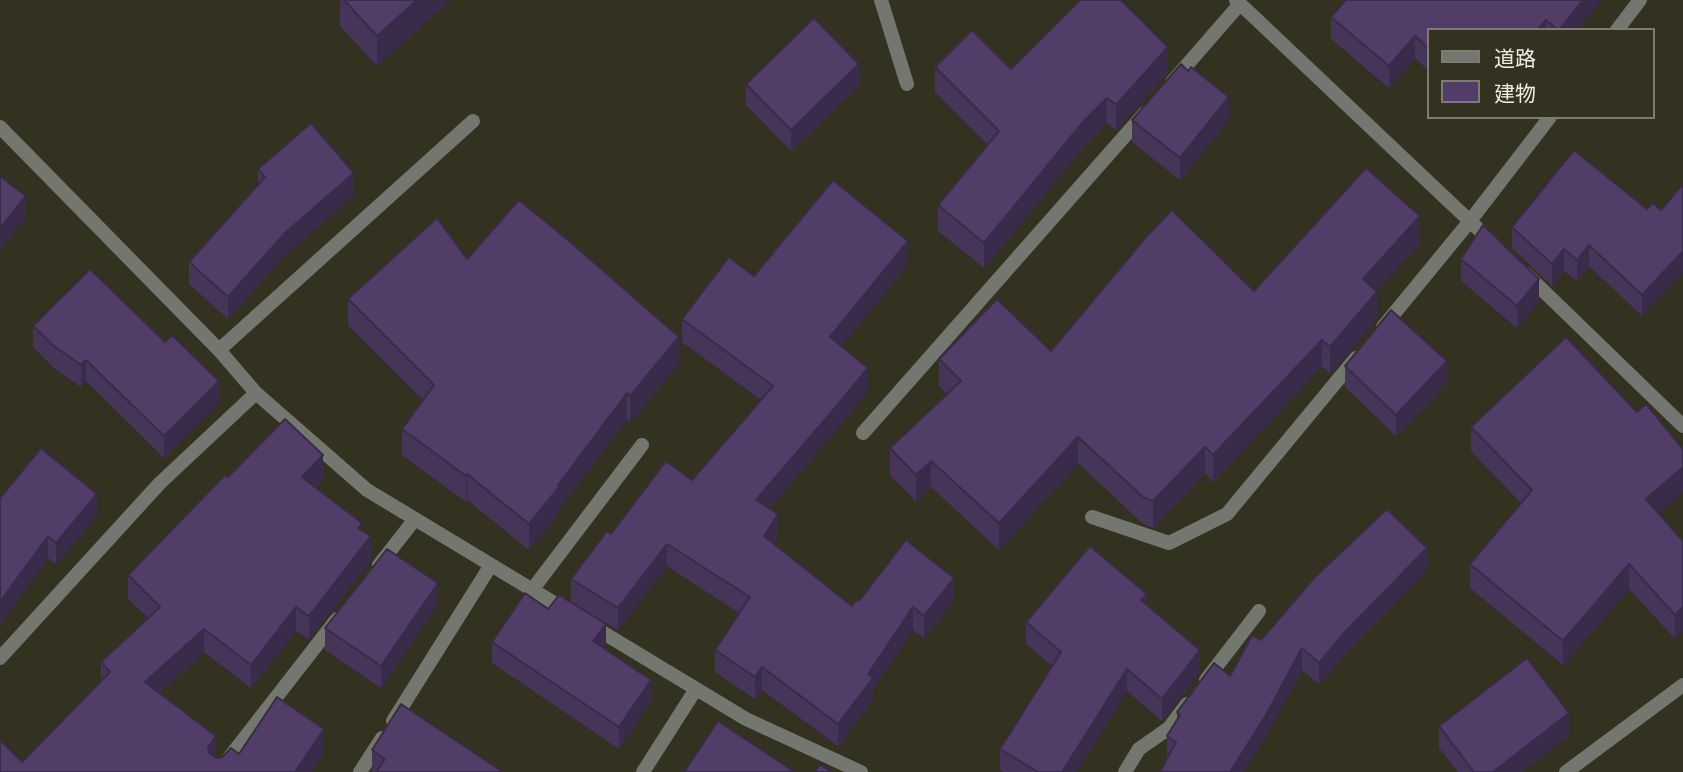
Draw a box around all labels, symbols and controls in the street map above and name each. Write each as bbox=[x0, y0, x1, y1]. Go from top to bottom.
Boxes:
legend bbox=[1428, 28, 1655, 119]
text: 道路 bbox=[1494, 47, 1536, 71]
text: 建物 bbox=[1494, 82, 1536, 106]

